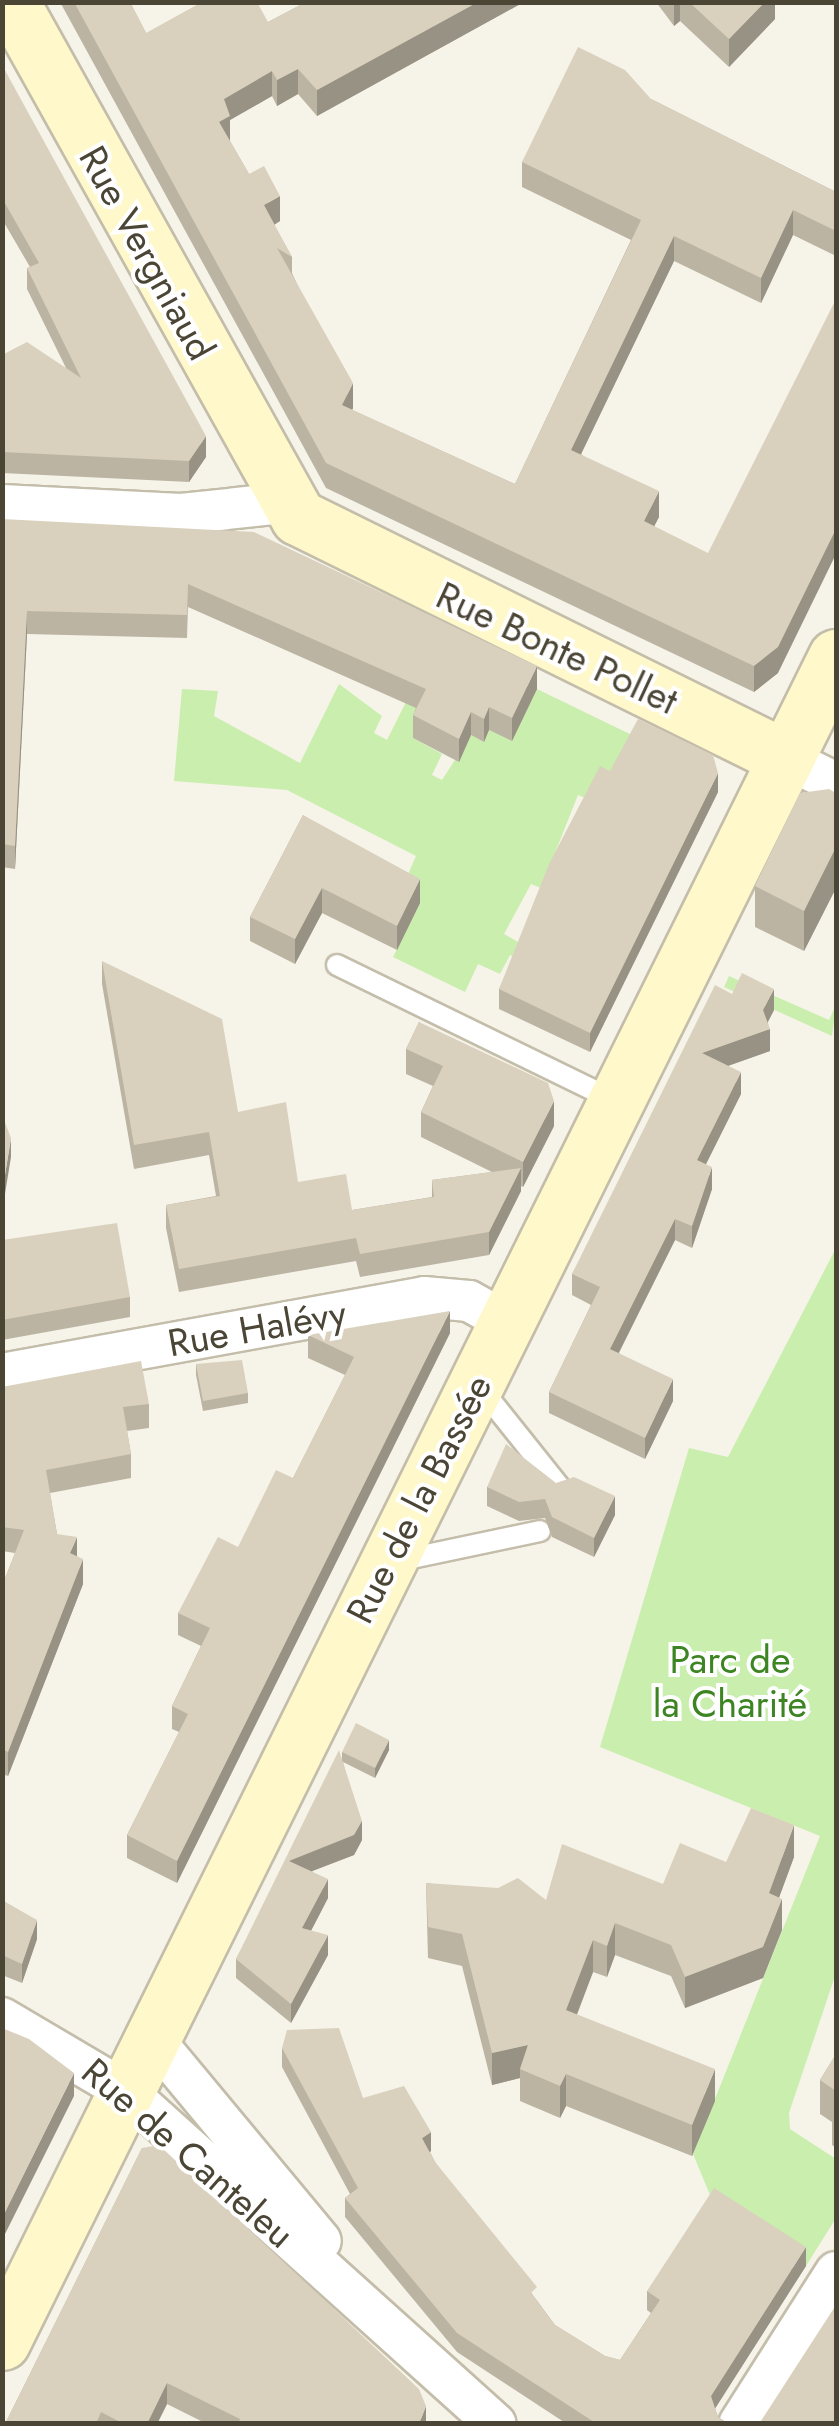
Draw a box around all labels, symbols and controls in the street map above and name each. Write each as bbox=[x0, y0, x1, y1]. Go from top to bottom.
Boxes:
street label: Rue Vergniaud bbox=[69, 138, 225, 368]
street label: Rue Bonte Pollet bbox=[429, 572, 685, 724]
street label: Rue Halévy bbox=[164, 1290, 350, 1366]
street label: Rue de la Bassée bbox=[337, 1367, 501, 1631]
park label: Parc de la Charité bbox=[653, 1637, 807, 1726]
street label: Rue de Canteleu bbox=[73, 2049, 303, 2257]

